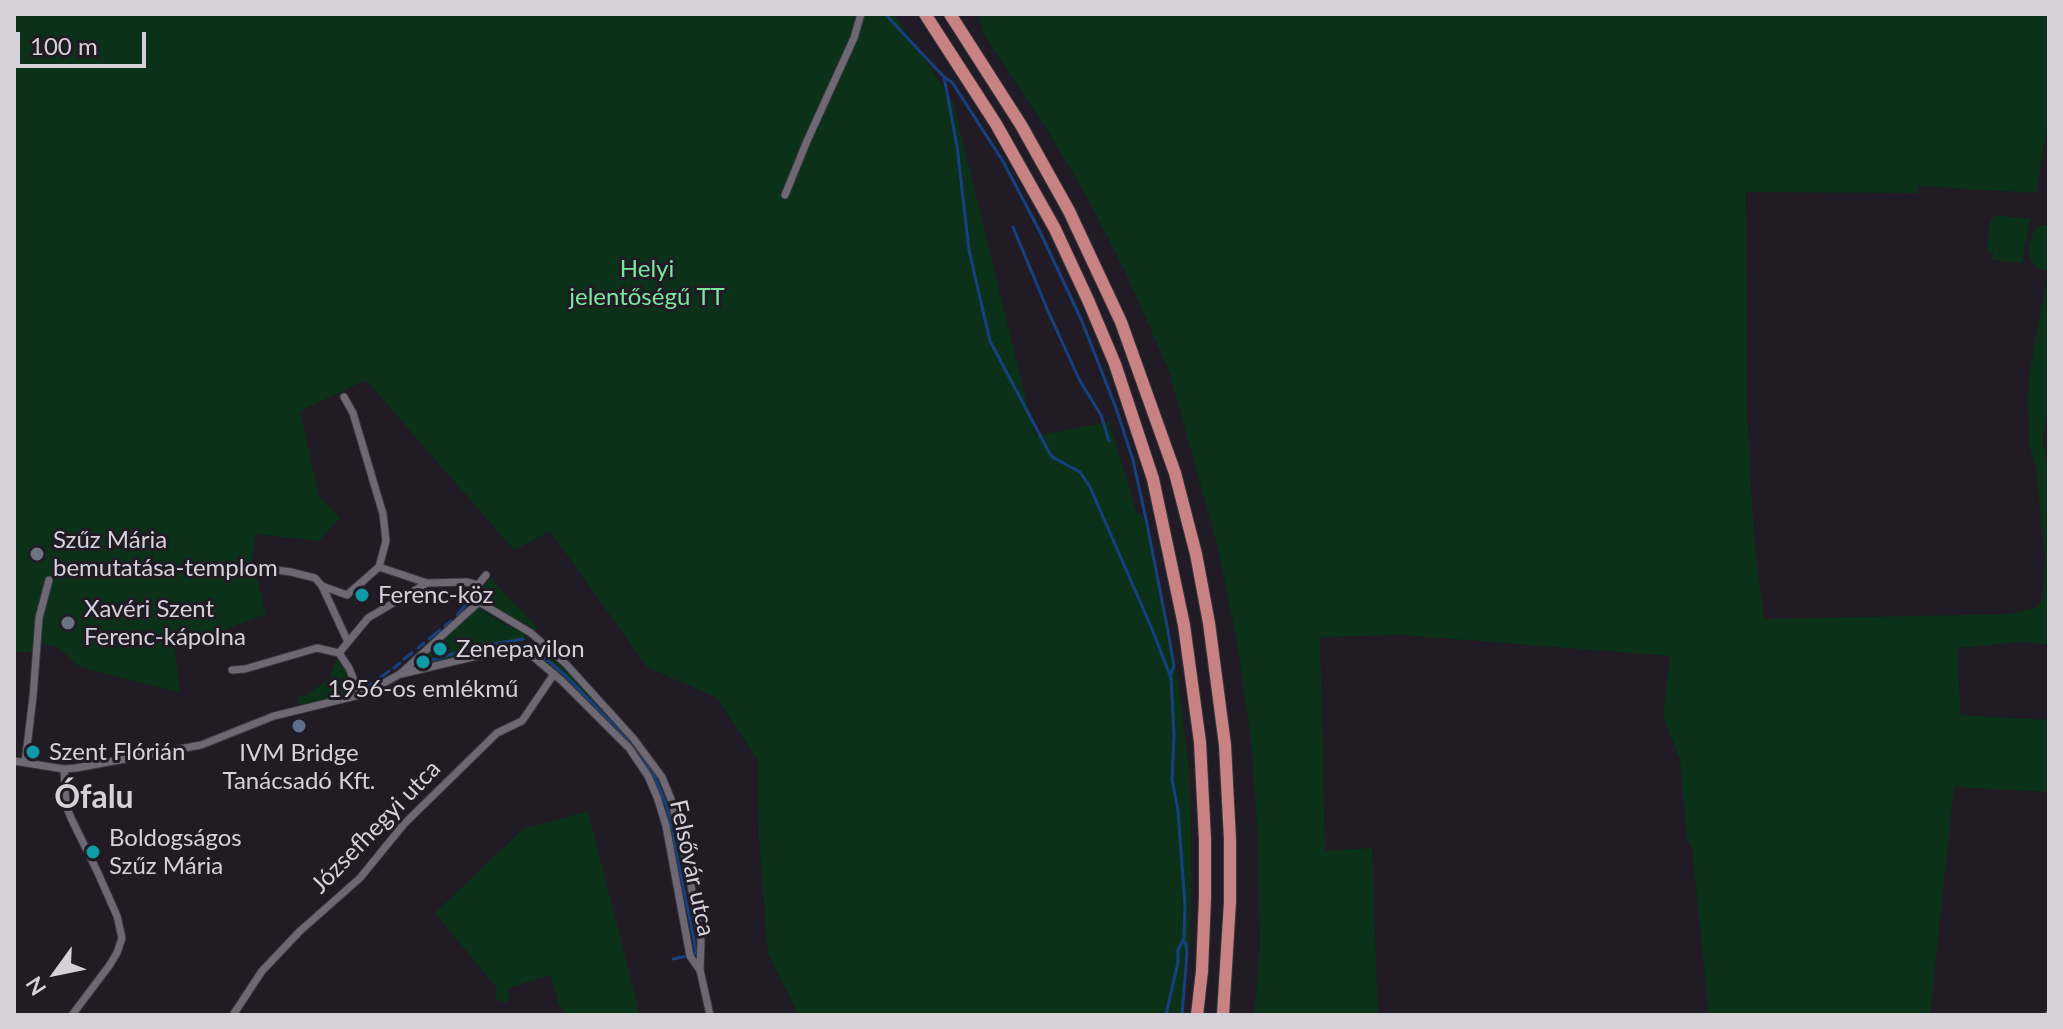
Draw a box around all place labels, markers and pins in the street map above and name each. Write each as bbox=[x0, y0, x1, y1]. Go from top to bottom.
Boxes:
place label: Szűz Mária bemutatása-templom bbox=[53, 526, 278, 582]
marker: Szűz Mária bemutatása-templom bbox=[28, 545, 46, 563]
place label: Ferenc-köz bbox=[378, 581, 493, 609]
marker: Ferenc-köz bbox=[353, 586, 371, 604]
place label: Xavéri Szent Ferenc-kápolna bbox=[84, 595, 246, 651]
marker: Xavéri Szent Ferenc-kápolna bbox=[59, 614, 77, 632]
place label: Zenepavilon bbox=[456, 635, 585, 663]
marker: Zenepavilon bbox=[431, 640, 449, 658]
marker: 1956-os emlékmű bbox=[414, 653, 432, 671]
place label: 1956-os emlékmű bbox=[328, 675, 518, 703]
marker: IVM Bridge Tanácsadó Kft. bbox=[290, 717, 308, 735]
place label: Szent Flórián bbox=[49, 738, 185, 766]
place label: IVM Bridge Tanácsadó Kft. bbox=[222, 739, 376, 795]
marker: Szent Flórián bbox=[24, 743, 42, 761]
place label: Boldogságos Szűz Mária bbox=[109, 824, 242, 880]
marker: Boldogságos Szűz Mária bbox=[84, 843, 102, 861]

